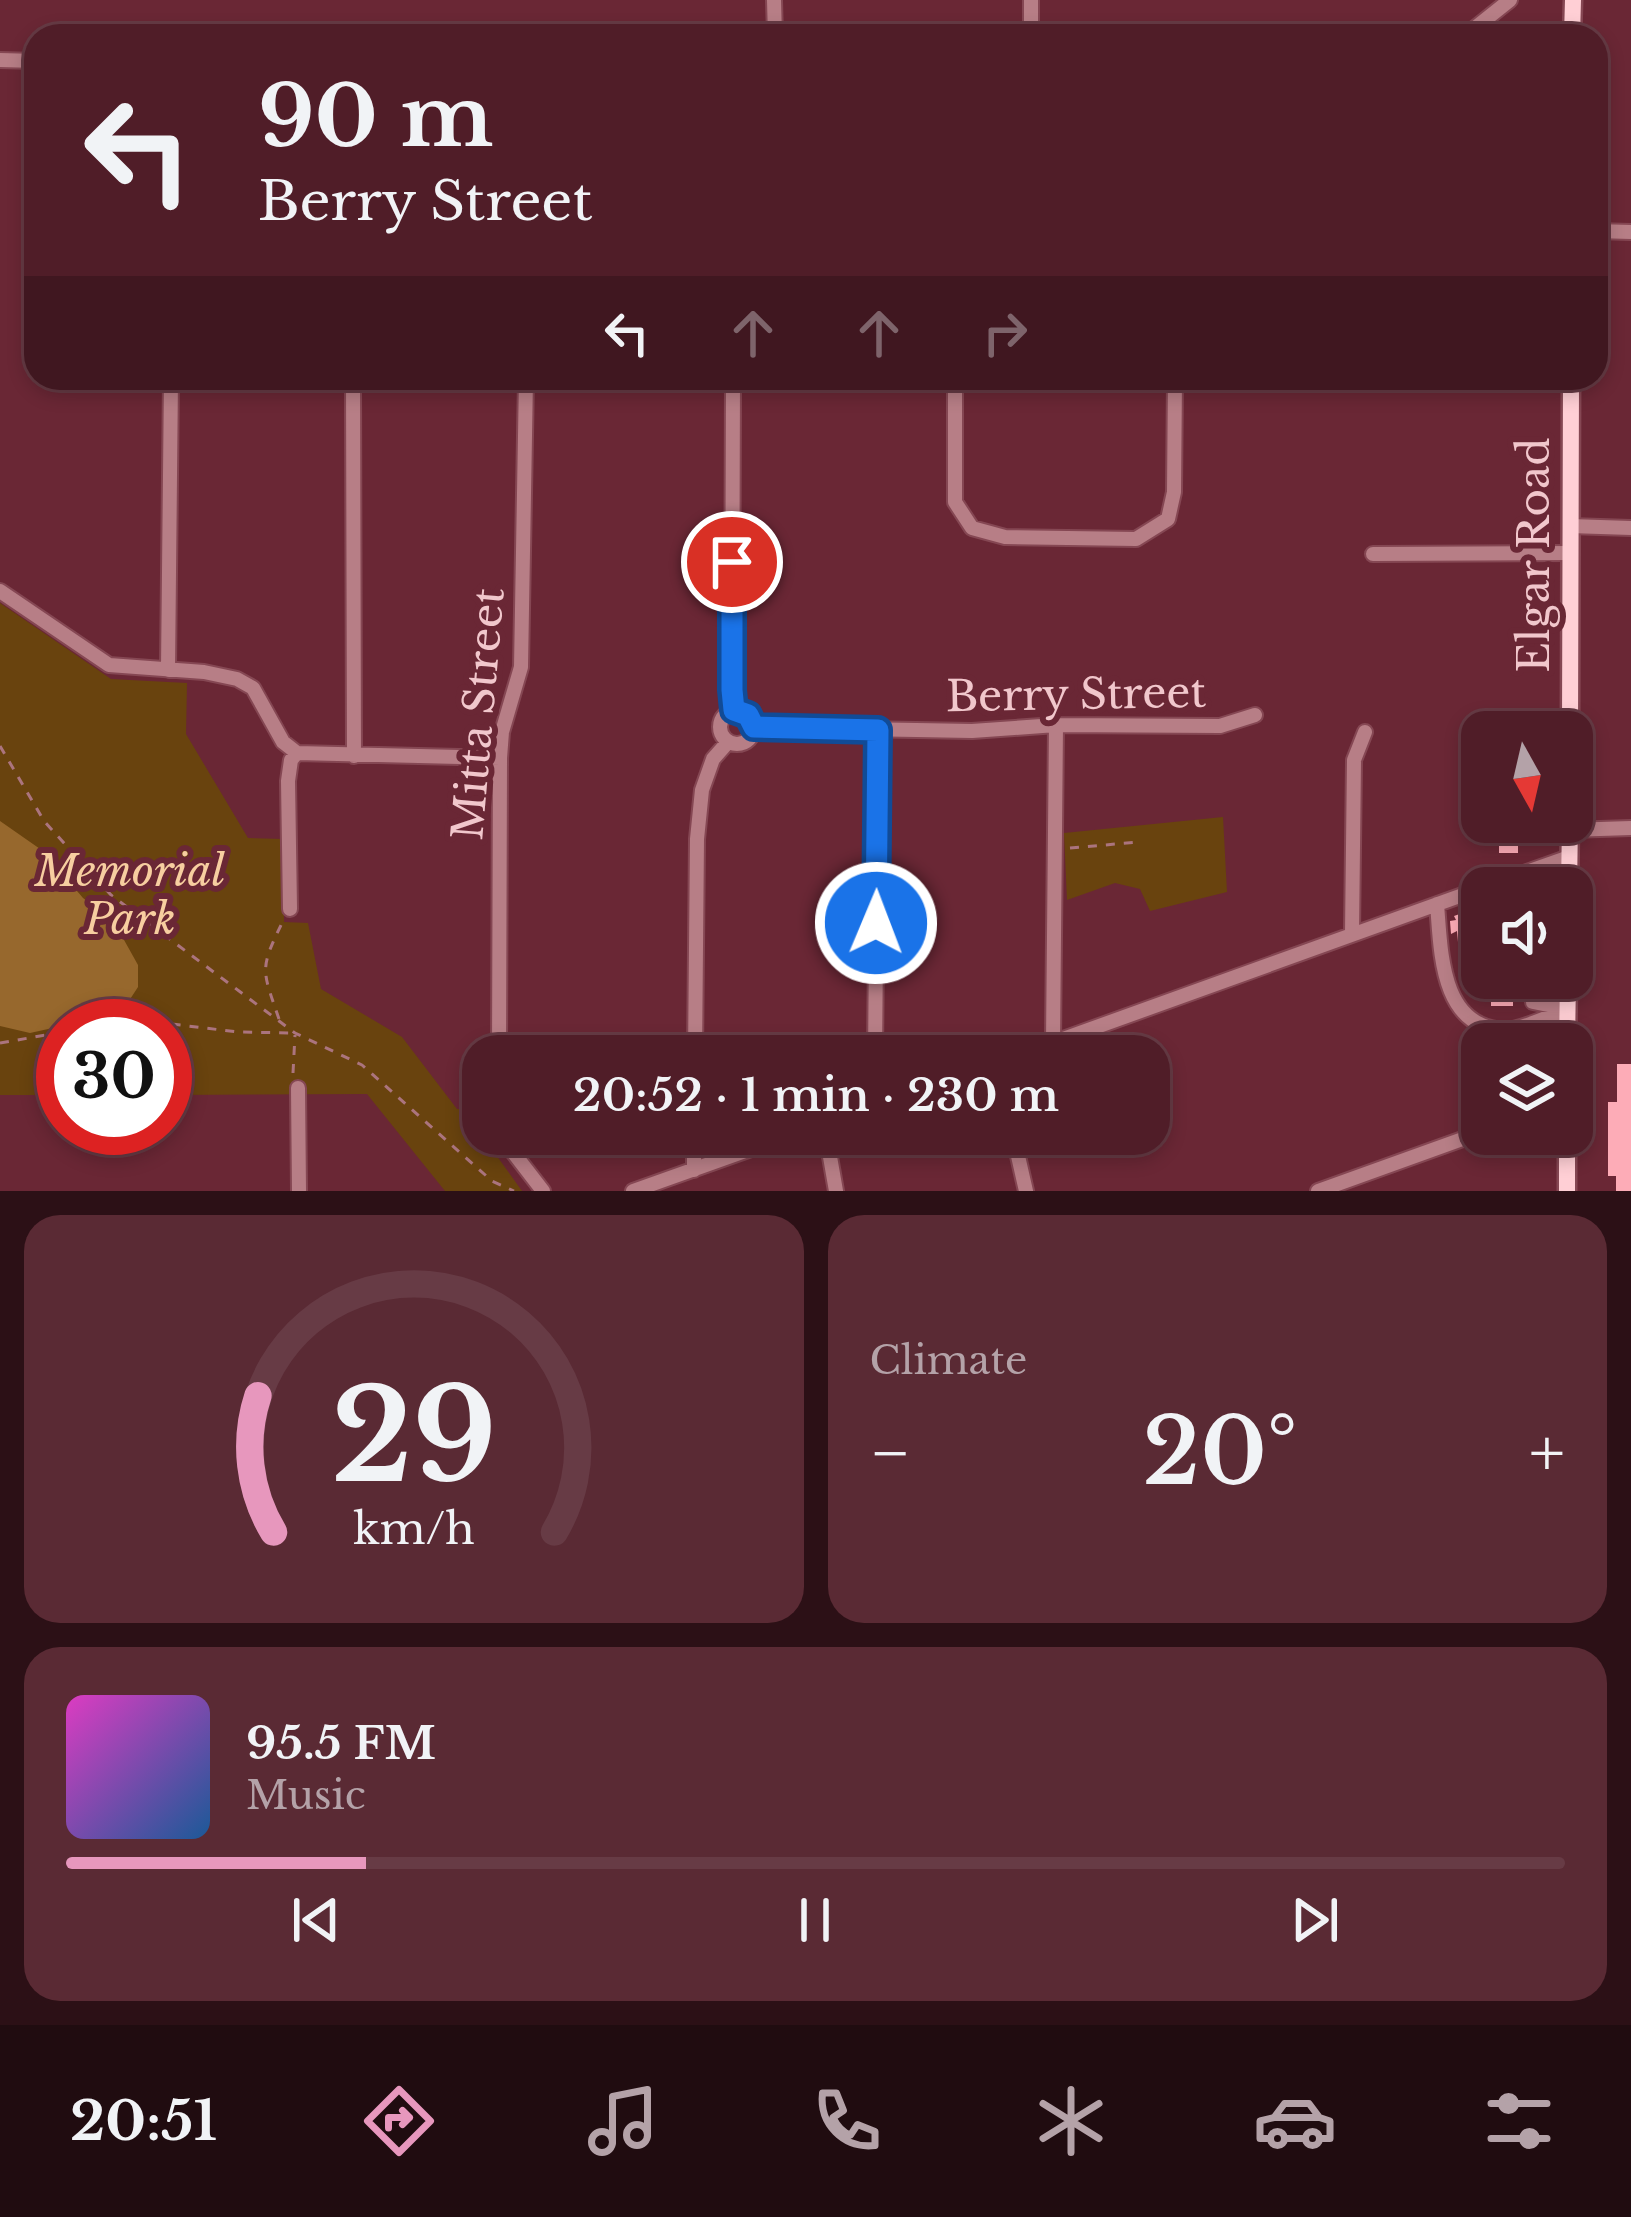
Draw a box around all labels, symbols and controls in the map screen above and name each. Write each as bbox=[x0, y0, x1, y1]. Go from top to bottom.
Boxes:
text: 90 m bbox=[258, 65, 493, 169]
icon: left bbox=[60, 72, 216, 228]
text: Berry Street bbox=[258, 168, 593, 235]
icon: left bbox=[594, 300, 660, 366]
icon: ahead bbox=[720, 300, 786, 366]
icon: ahead bbox=[846, 300, 912, 366]
icon: right bbox=[972, 300, 1038, 366]
street label: Elgar Road bbox=[1508, 437, 1560, 673]
pin bbox=[681, 511, 783, 613]
icon: arrive bbox=[699, 529, 765, 595]
street label: Mitta Street bbox=[441, 586, 515, 842]
street label: Berry Street bbox=[945, 666, 1207, 722]
north arrow bbox=[1461, 711, 1593, 843]
map controls bbox=[1461, 711, 1593, 1155]
park label: Memorial Park bbox=[33, 845, 226, 945]
position arrow bbox=[813, 860, 939, 986]
button: sound bbox=[1461, 867, 1593, 999]
speed limit sign: 30 bbox=[36, 999, 192, 1155]
button: layers bbox=[1461, 1023, 1593, 1155]
text: 20:52 · 1 min · 230 m bbox=[573, 1067, 1059, 1123]
text: Climate bbox=[870, 1336, 1027, 1385]
text: 29 bbox=[331, 1360, 496, 1515]
text: 20° bbox=[1143, 1397, 1297, 1508]
text: − bbox=[870, 1412, 911, 1494]
text: + bbox=[1529, 1412, 1565, 1494]
text: km/h bbox=[353, 1502, 475, 1556]
text: 95.5 FM bbox=[246, 1715, 436, 1771]
text: Music bbox=[246, 1771, 366, 1820]
icon: previous bbox=[283, 1887, 349, 1953]
icon: pause bbox=[782, 1887, 848, 1953]
icon: next bbox=[1282, 1887, 1348, 1953]
icon: directions bbox=[357, 2079, 441, 2163]
icon: music bbox=[581, 2079, 665, 2163]
icon: phone bbox=[805, 2079, 889, 2163]
icon: climate bbox=[1029, 2079, 1113, 2163]
icon: car bbox=[1253, 2079, 1337, 2163]
icon: filters bbox=[1477, 2079, 1561, 2163]
text: 20:51 bbox=[70, 2088, 217, 2155]

